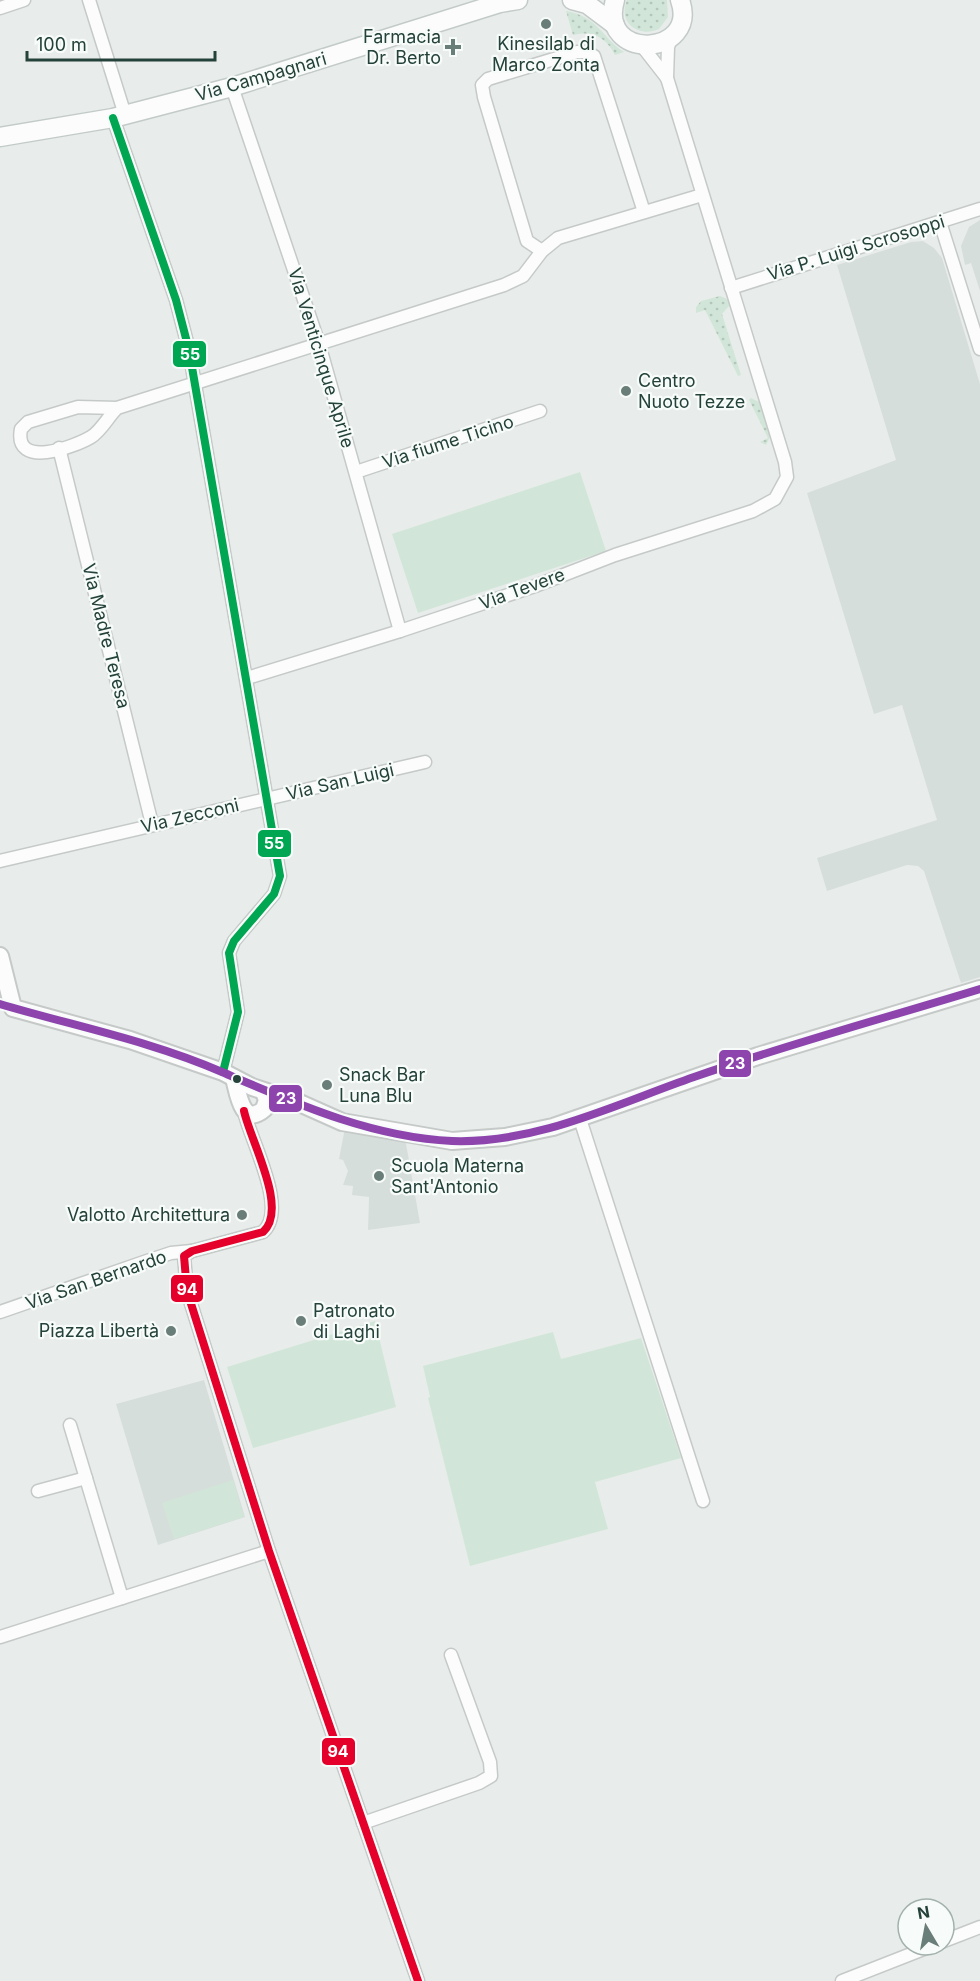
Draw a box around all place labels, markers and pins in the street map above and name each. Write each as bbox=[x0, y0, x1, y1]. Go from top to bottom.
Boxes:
marker: Kinesilab di Marco Zonta bbox=[539, 17, 553, 31]
place label: Farmacia Dr. Berto bbox=[363, 26, 441, 68]
place label: Kinesilab di Marco Zonta bbox=[492, 33, 600, 75]
marker: Farmacia Dr. Berto bbox=[446, 40, 460, 54]
place label: Centro Nuoto Tezze bbox=[638, 370, 745, 412]
marker: Centro Nuoto Tezze bbox=[619, 384, 633, 398]
place label: Snack Bar Luna Blu bbox=[339, 1064, 425, 1106]
unlabelled marker bbox=[231, 1073, 243, 1085]
marker: Snack Bar Luna Blu bbox=[320, 1078, 334, 1092]
place label: Scuola Materna Sant'Antonio bbox=[391, 1155, 524, 1197]
marker: Scuola Materna Sant'Antonio bbox=[372, 1169, 386, 1183]
place label: Valotto Architettura bbox=[67, 1204, 230, 1225]
marker: Valotto Architettura bbox=[235, 1208, 249, 1222]
place label: Patronato di Laghi bbox=[313, 1300, 395, 1342]
marker: Patronato di Laghi bbox=[294, 1314, 308, 1328]
place label: Piazza Libertà bbox=[39, 1320, 159, 1341]
marker: Piazza Libertà bbox=[164, 1324, 178, 1338]

